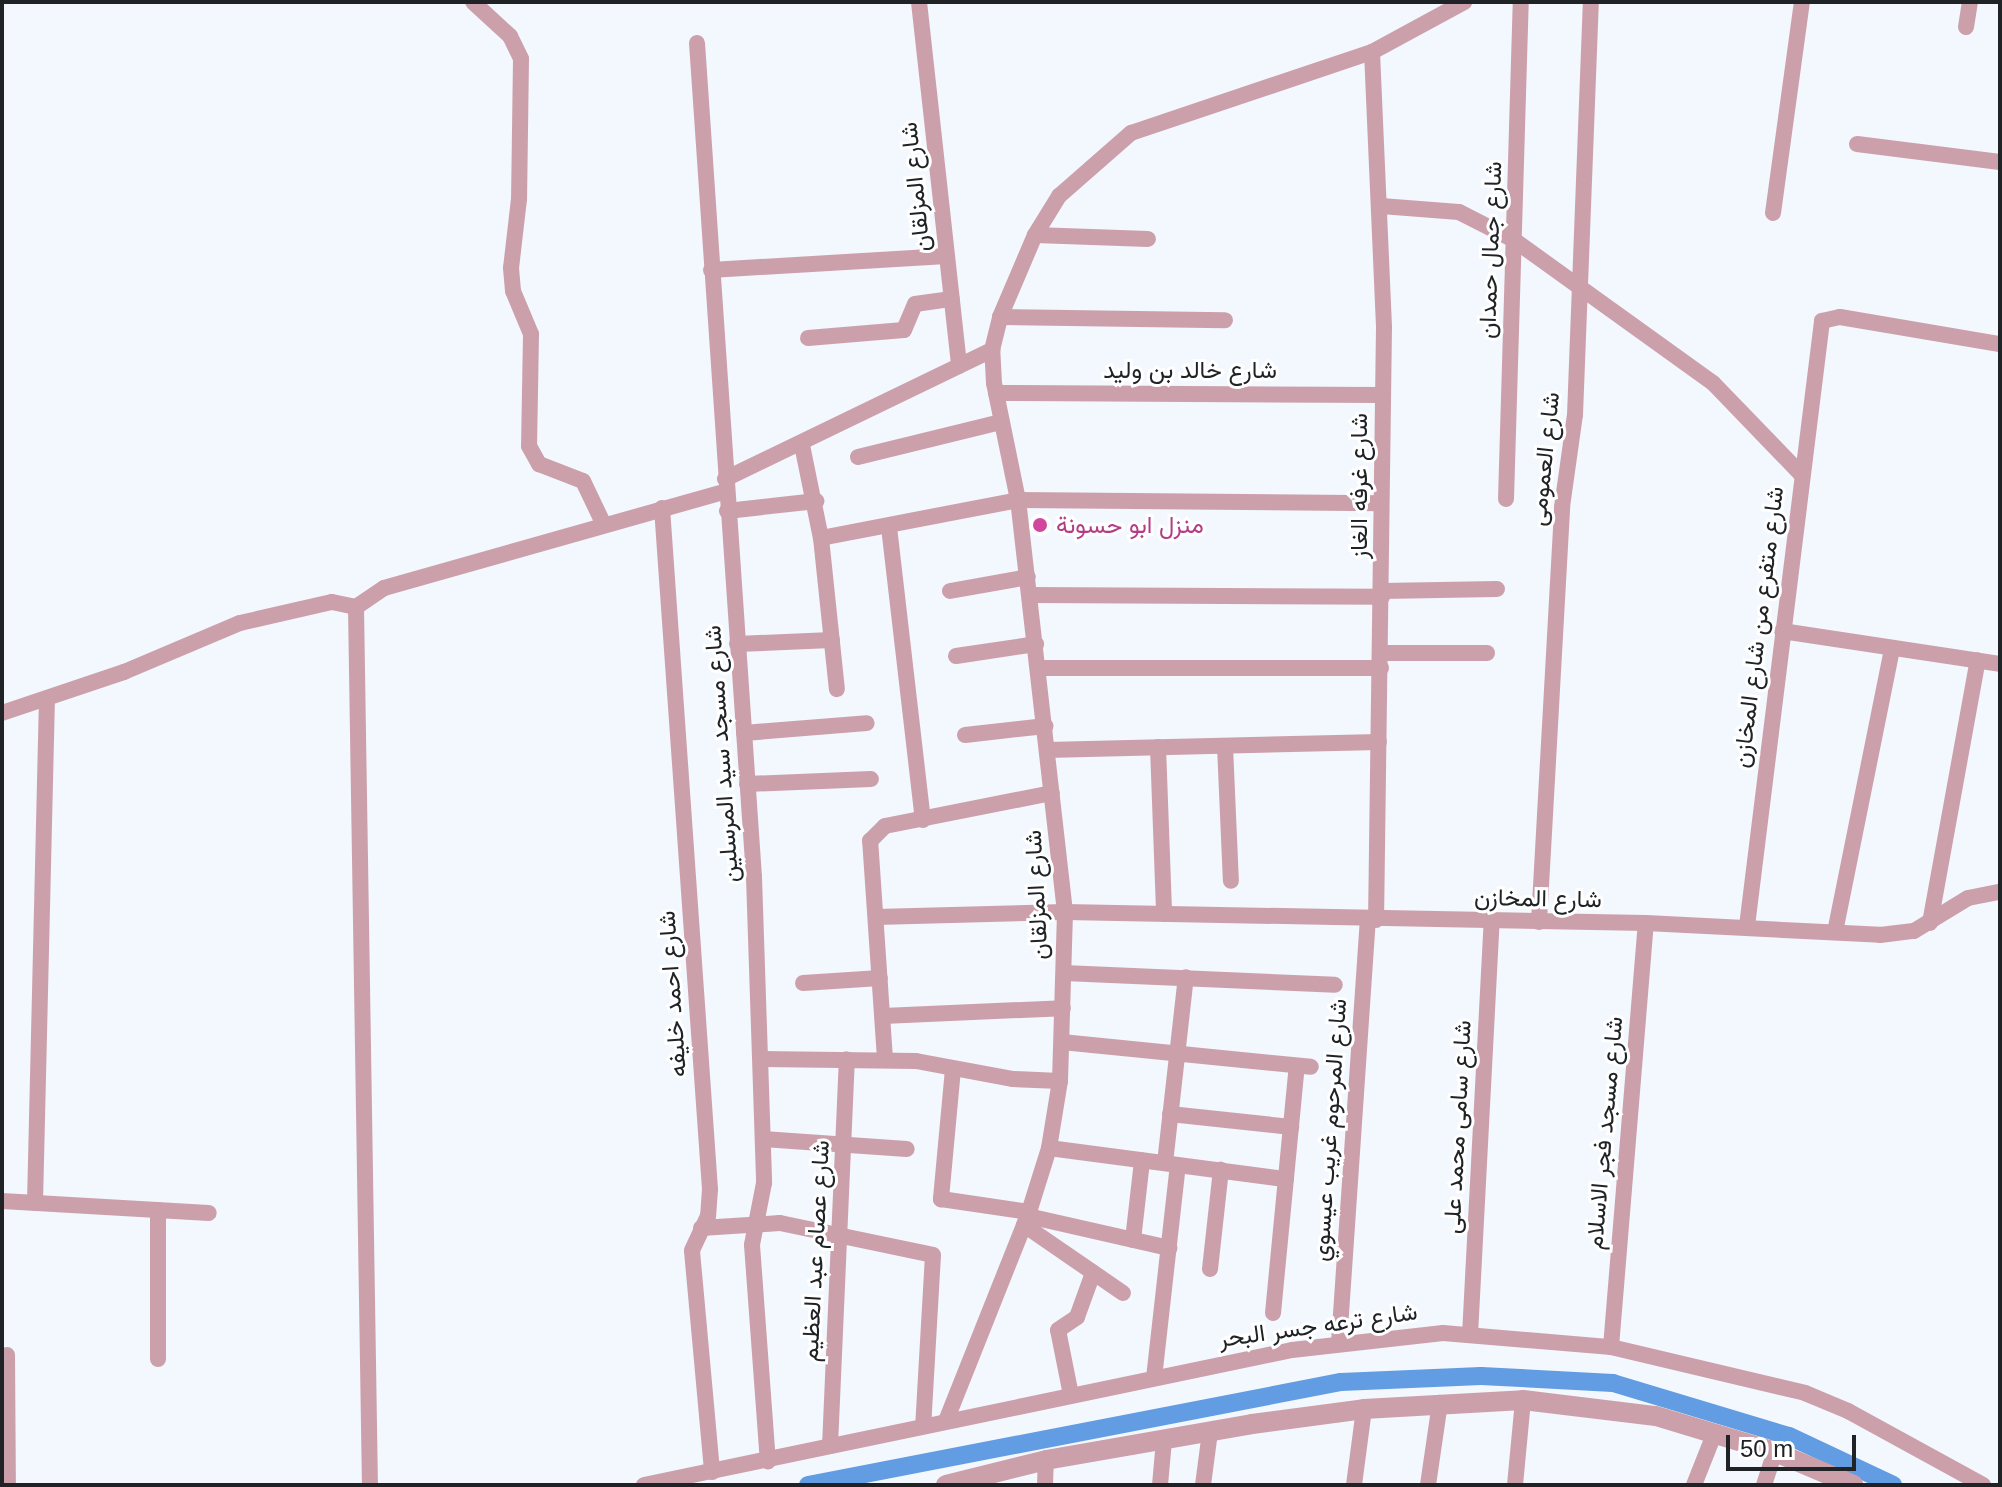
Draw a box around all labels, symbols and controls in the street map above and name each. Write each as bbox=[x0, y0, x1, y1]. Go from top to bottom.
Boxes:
street label: شارع المزلقان bbox=[894, 121, 936, 253]
street label: شارع جمال حمدان bbox=[1473, 161, 1507, 339]
street label: شارع خالد بن وليد bbox=[1103, 356, 1277, 384]
street label: شارع العمومى bbox=[1523, 391, 1565, 527]
street label: شارع غرفه الغاز bbox=[1345, 413, 1373, 559]
street label: شارع متفرع من شارع المخازن bbox=[1726, 485, 1790, 769]
place label: منزل ابو حسونة bbox=[1056, 511, 1204, 539]
marker: منزل ابو حسونة bbox=[1031, 516, 1049, 534]
street label: شارع مسجد سيد المرسلين bbox=[698, 624, 744, 884]
street label: شارع المزلقان bbox=[1018, 829, 1054, 961]
street label: شارع المخازن bbox=[1474, 882, 1602, 914]
street label: شارع احمد خليفه bbox=[652, 910, 692, 1078]
street label: شارع المرحوم غريب عيسوي bbox=[1305, 998, 1353, 1262]
street label: شارع مسجد فجر الاسلام bbox=[1579, 1015, 1629, 1251]
street label: شارع سامى محمد على bbox=[1437, 1020, 1477, 1234]
street label: شارع عصام عبد العظيم bbox=[795, 1139, 835, 1363]
street label: شارع ترعه جسر البحر bbox=[1217, 1297, 1419, 1353]
scale bar bbox=[1730, 1419, 1860, 1469]
text: 50 m bbox=[1740, 1435, 1793, 1462]

